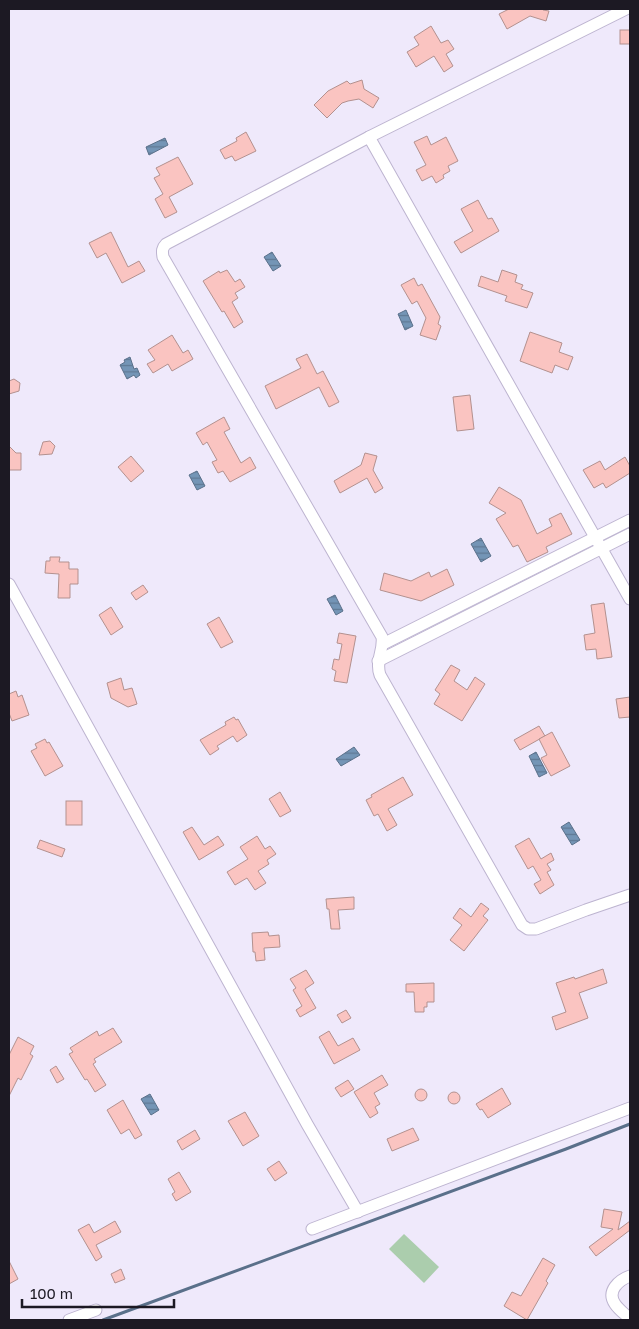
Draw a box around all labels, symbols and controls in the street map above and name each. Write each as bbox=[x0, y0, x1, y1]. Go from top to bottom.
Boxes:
scale bar bbox=[22, 1276, 175, 1308]
text: 100 m bbox=[30, 1284, 73, 1302]

